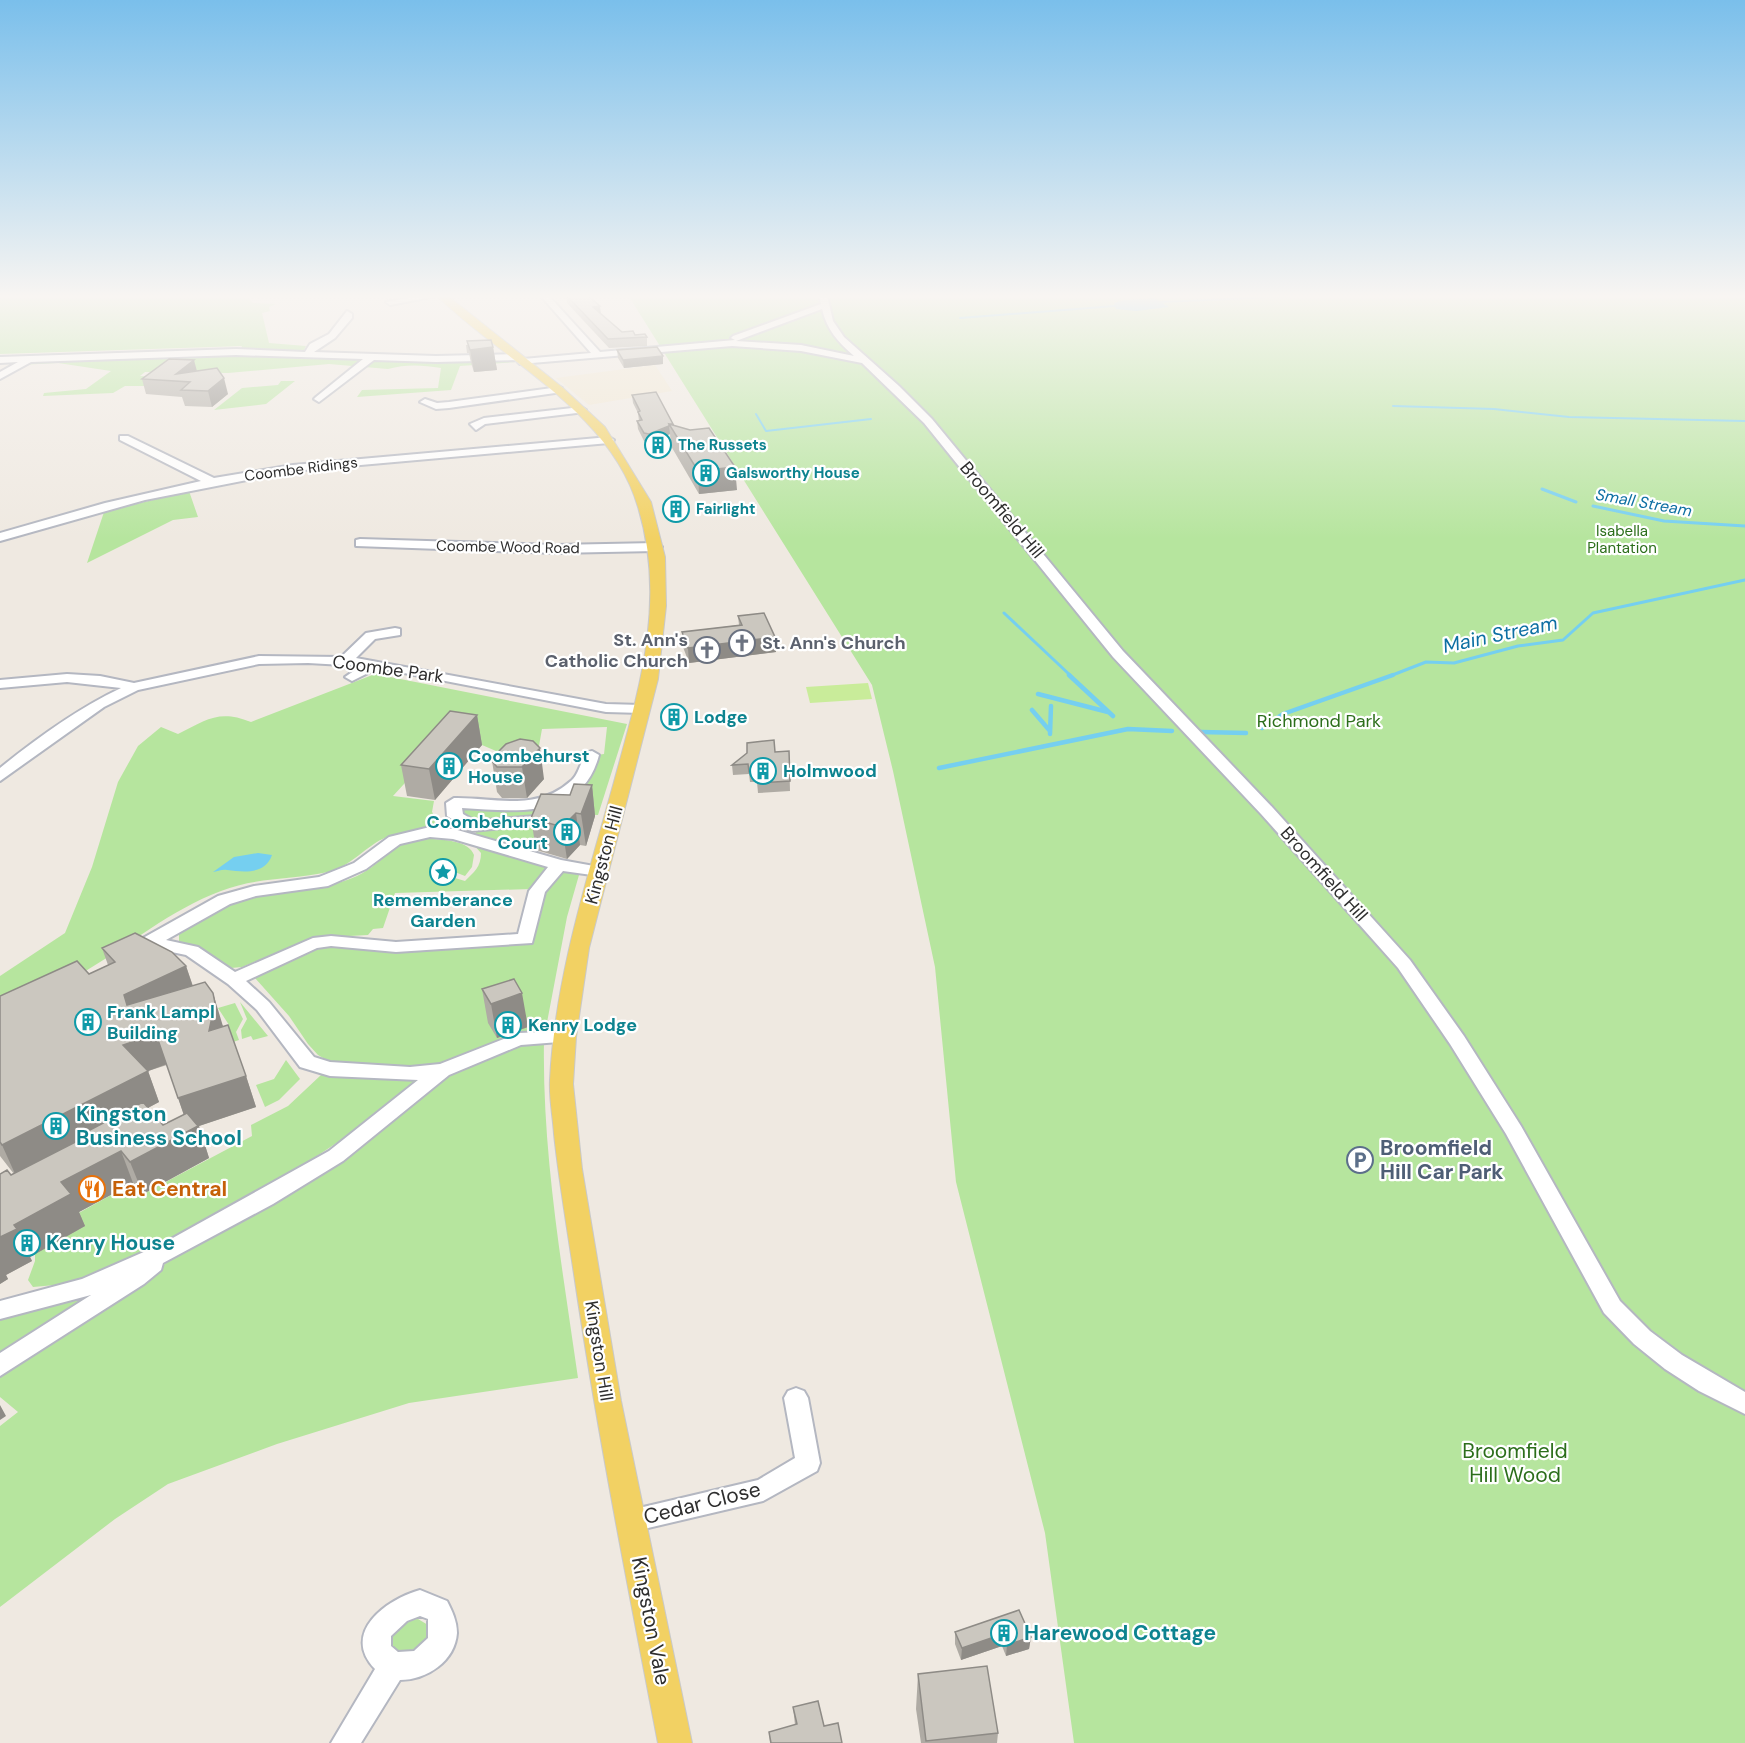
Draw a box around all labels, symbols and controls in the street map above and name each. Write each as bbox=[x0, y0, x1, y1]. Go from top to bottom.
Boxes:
building icon: The Russets bbox=[643, 430, 673, 460]
place label: The Russets bbox=[678, 435, 767, 455]
street label: Coombe Ridings bbox=[243, 452, 359, 486]
street label: Broomfield Hill bbox=[954, 456, 1050, 564]
building icon: Galsworthy House bbox=[691, 458, 721, 488]
place label: Galsworthy House bbox=[726, 463, 860, 483]
water label: Small Stream bbox=[1594, 484, 1694, 521]
building icon: Fairlight bbox=[661, 494, 691, 524]
place label: Fairlight bbox=[696, 499, 756, 519]
park label: Isabella Plantation bbox=[1587, 521, 1657, 558]
street label: Coombe Wood Road bbox=[436, 536, 580, 558]
water label: Main Stream bbox=[1440, 609, 1560, 659]
place label: St. Ann's Catholic Church bbox=[545, 628, 688, 673]
church icon: St. Ann's Church bbox=[727, 628, 757, 658]
place label: St. Ann's Church bbox=[762, 631, 906, 655]
church icon: St. Ann's Catholic Church bbox=[692, 635, 722, 665]
street label: Coombe Park bbox=[331, 649, 445, 689]
building icon: Lodge bbox=[659, 702, 689, 732]
place label: Lodge bbox=[694, 705, 748, 729]
park label: Richmond Park bbox=[1257, 709, 1381, 733]
place label: Coombehurst House bbox=[468, 744, 589, 789]
building icon: Coombehurst House bbox=[434, 751, 464, 781]
building icon: Holmwood bbox=[748, 756, 778, 786]
place label: Holmwood bbox=[783, 759, 877, 783]
street label: Kingston Hill bbox=[579, 803, 629, 907]
place label: Coombehurst Court bbox=[427, 810, 548, 855]
building icon: Coombehurst Court bbox=[552, 817, 582, 847]
street label: Broomfield Hill bbox=[1275, 822, 1373, 926]
place icon: Rememberance Garden bbox=[428, 857, 458, 887]
place label: Rememberance Garden bbox=[373, 888, 513, 933]
place label: Frank Lampl Building bbox=[107, 1000, 215, 1045]
building icon: Frank Lampl Building bbox=[73, 1007, 103, 1037]
building icon: Kenry Lodge bbox=[493, 1010, 523, 1040]
place label: Kenry Lodge bbox=[528, 1013, 637, 1037]
place label: Kingston Business School bbox=[76, 1100, 242, 1152]
building icon: Kingston Business School bbox=[41, 1111, 71, 1141]
place label: Broomfield Hill Car Park bbox=[1380, 1134, 1503, 1186]
parking icon: Broomfield Hill Car Park bbox=[1345, 1145, 1375, 1175]
restaurant icon: Eat Central bbox=[77, 1174, 107, 1204]
place label: Eat Central bbox=[112, 1175, 227, 1203]
building icon: Kenry House bbox=[12, 1228, 42, 1258]
place label: Kenry House bbox=[46, 1229, 175, 1257]
street label: Kingston Hill bbox=[579, 1299, 619, 1403]
park label: Broomfield Hill Wood bbox=[1462, 1437, 1568, 1489]
street label: Cedar Close bbox=[641, 1475, 763, 1531]
street label: Kingston Vale bbox=[625, 1554, 677, 1688]
building icon: Harewood Cottage bbox=[989, 1618, 1019, 1648]
place label: Harewood Cottage bbox=[1024, 1619, 1216, 1647]

